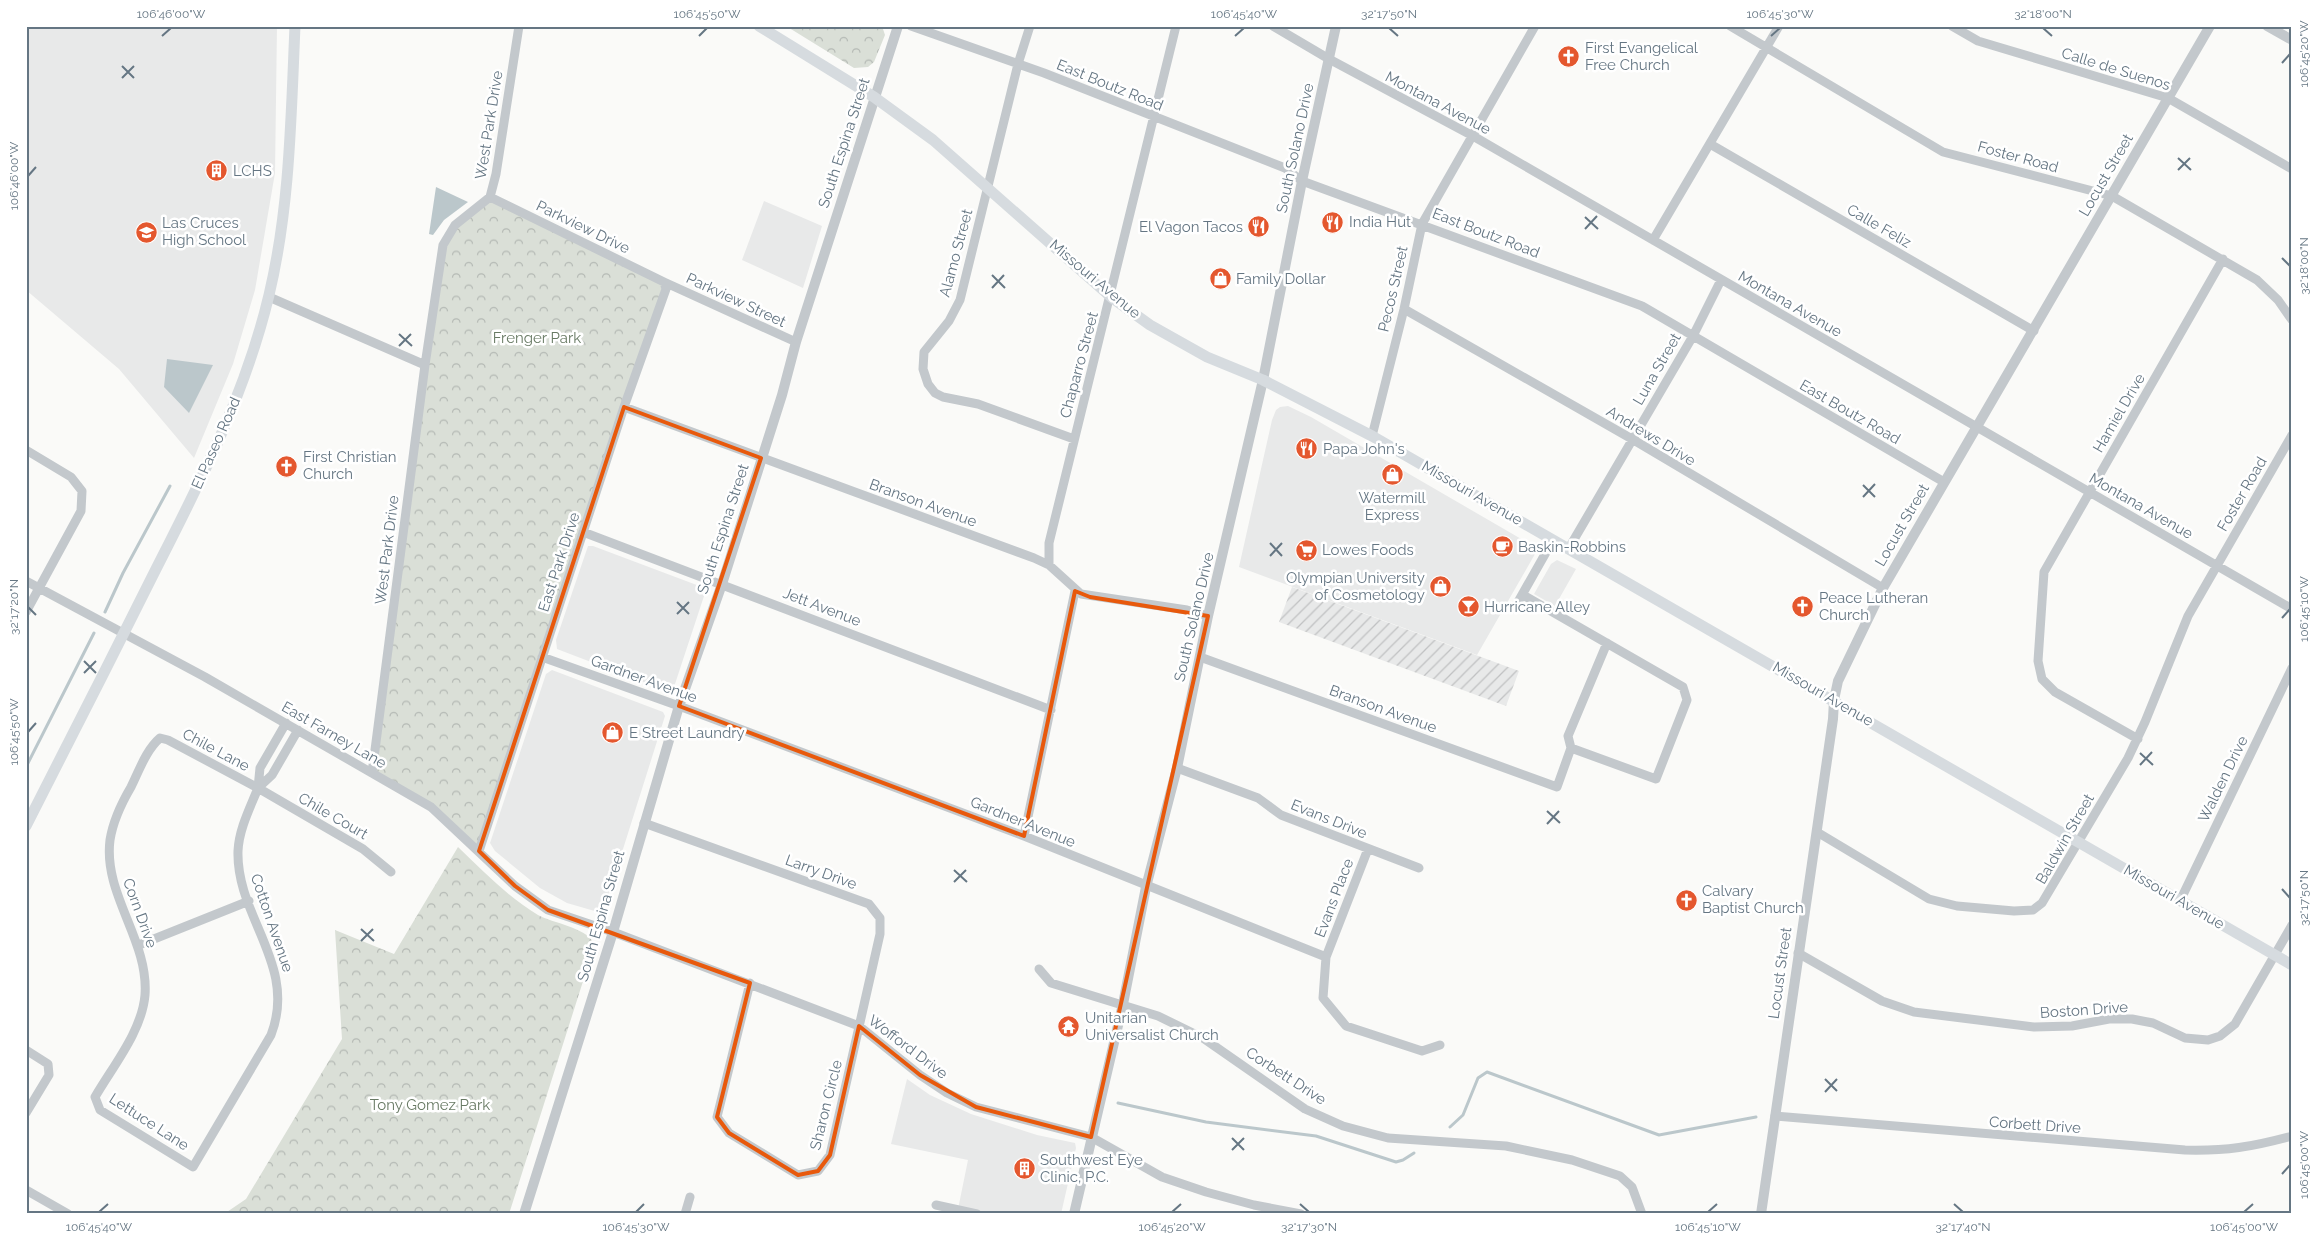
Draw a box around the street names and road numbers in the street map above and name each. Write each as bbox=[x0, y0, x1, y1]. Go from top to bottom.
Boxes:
street label: Calle de Suenos bbox=[2059, 44, 2173, 94]
street label: East Boutz Road bbox=[1054, 55, 1166, 115]
street label: Montana Avenue bbox=[1382, 68, 1494, 138]
street label: West Park Drive bbox=[472, 69, 507, 181]
street label: South Espina Street bbox=[814, 76, 874, 210]
street label: South Solano Drive bbox=[1272, 81, 1318, 214]
street label: Locust Street bbox=[2075, 131, 2137, 219]
street label: Foster Road bbox=[1976, 138, 2060, 176]
street label: Parkview Drive bbox=[533, 197, 633, 258]
street label: Calle Feliz bbox=[1844, 200, 1914, 252]
street label: East Boutz Road bbox=[1430, 204, 1542, 262]
street label: Alamo Street bbox=[936, 207, 976, 299]
street label: Missouri Avenue bbox=[1046, 236, 1144, 322]
street label: Pecos Street bbox=[1374, 244, 1412, 334]
street label: Montana Avenue bbox=[1735, 267, 1845, 341]
street label: Parkview Street bbox=[683, 269, 789, 331]
street label: Chaparro Street bbox=[1056, 310, 1102, 420]
street label: Luna Street bbox=[1629, 330, 1685, 408]
street label: Hamiel Drive bbox=[2089, 370, 2149, 456]
street label: East Boutz Road bbox=[1796, 376, 1904, 448]
street label: El Paseo Road bbox=[188, 394, 244, 492]
street label: Andrews Drive bbox=[1603, 402, 1699, 470]
street label: Foster Road bbox=[2213, 454, 2271, 534]
street label: Missouri Avenue bbox=[1418, 457, 1526, 529]
street label: South Espina Street bbox=[693, 462, 753, 596]
street label: Montana Avenue bbox=[2086, 469, 2196, 543]
street label: Branson Avenue bbox=[867, 475, 979, 531]
street label: Locust Street bbox=[1871, 481, 1933, 569]
street label: West Park Drive bbox=[371, 494, 403, 606]
street label: East Park Drive bbox=[534, 510, 584, 614]
street label: South Solano Drive bbox=[1170, 550, 1218, 683]
street label: Jett Avenue bbox=[781, 584, 864, 630]
street label: Gardner Avenue bbox=[588, 651, 700, 707]
street label: Missouri Avenue bbox=[1769, 658, 1877, 730]
street label: Branson Avenue bbox=[1327, 681, 1439, 737]
street label: East Farney Lane bbox=[278, 698, 390, 772]
street label: Chile Lane bbox=[179, 725, 253, 775]
street label: Walden Drive bbox=[2194, 733, 2252, 825]
street label: Chile Court bbox=[295, 789, 371, 843]
street label: Baldwin Street bbox=[2032, 791, 2098, 887]
street label: Gardner Avenue bbox=[968, 793, 1078, 851]
street label: Evans Drive bbox=[1288, 796, 1370, 842]
street label: South Espina Street bbox=[574, 848, 628, 984]
street label: Larry Drive bbox=[783, 851, 859, 893]
street label: Evans Place bbox=[1311, 856, 1357, 940]
street label: Missouri Avenue bbox=[2120, 861, 2228, 933]
street label: Cotton Avenue bbox=[247, 872, 297, 975]
street label: Corn Drive bbox=[119, 876, 161, 950]
street label: Locust Street bbox=[1765, 926, 1795, 1020]
street label: Boston Drive bbox=[2039, 998, 2129, 1022]
street label: Wofford Drive bbox=[865, 1011, 951, 1083]
street label: Corbett Drive bbox=[1242, 1043, 1330, 1109]
street label: Sharon Circle bbox=[806, 1058, 846, 1152]
street label: Lettuce Lane bbox=[106, 1090, 192, 1155]
street label: Corbett Drive bbox=[1988, 1113, 2082, 1137]

